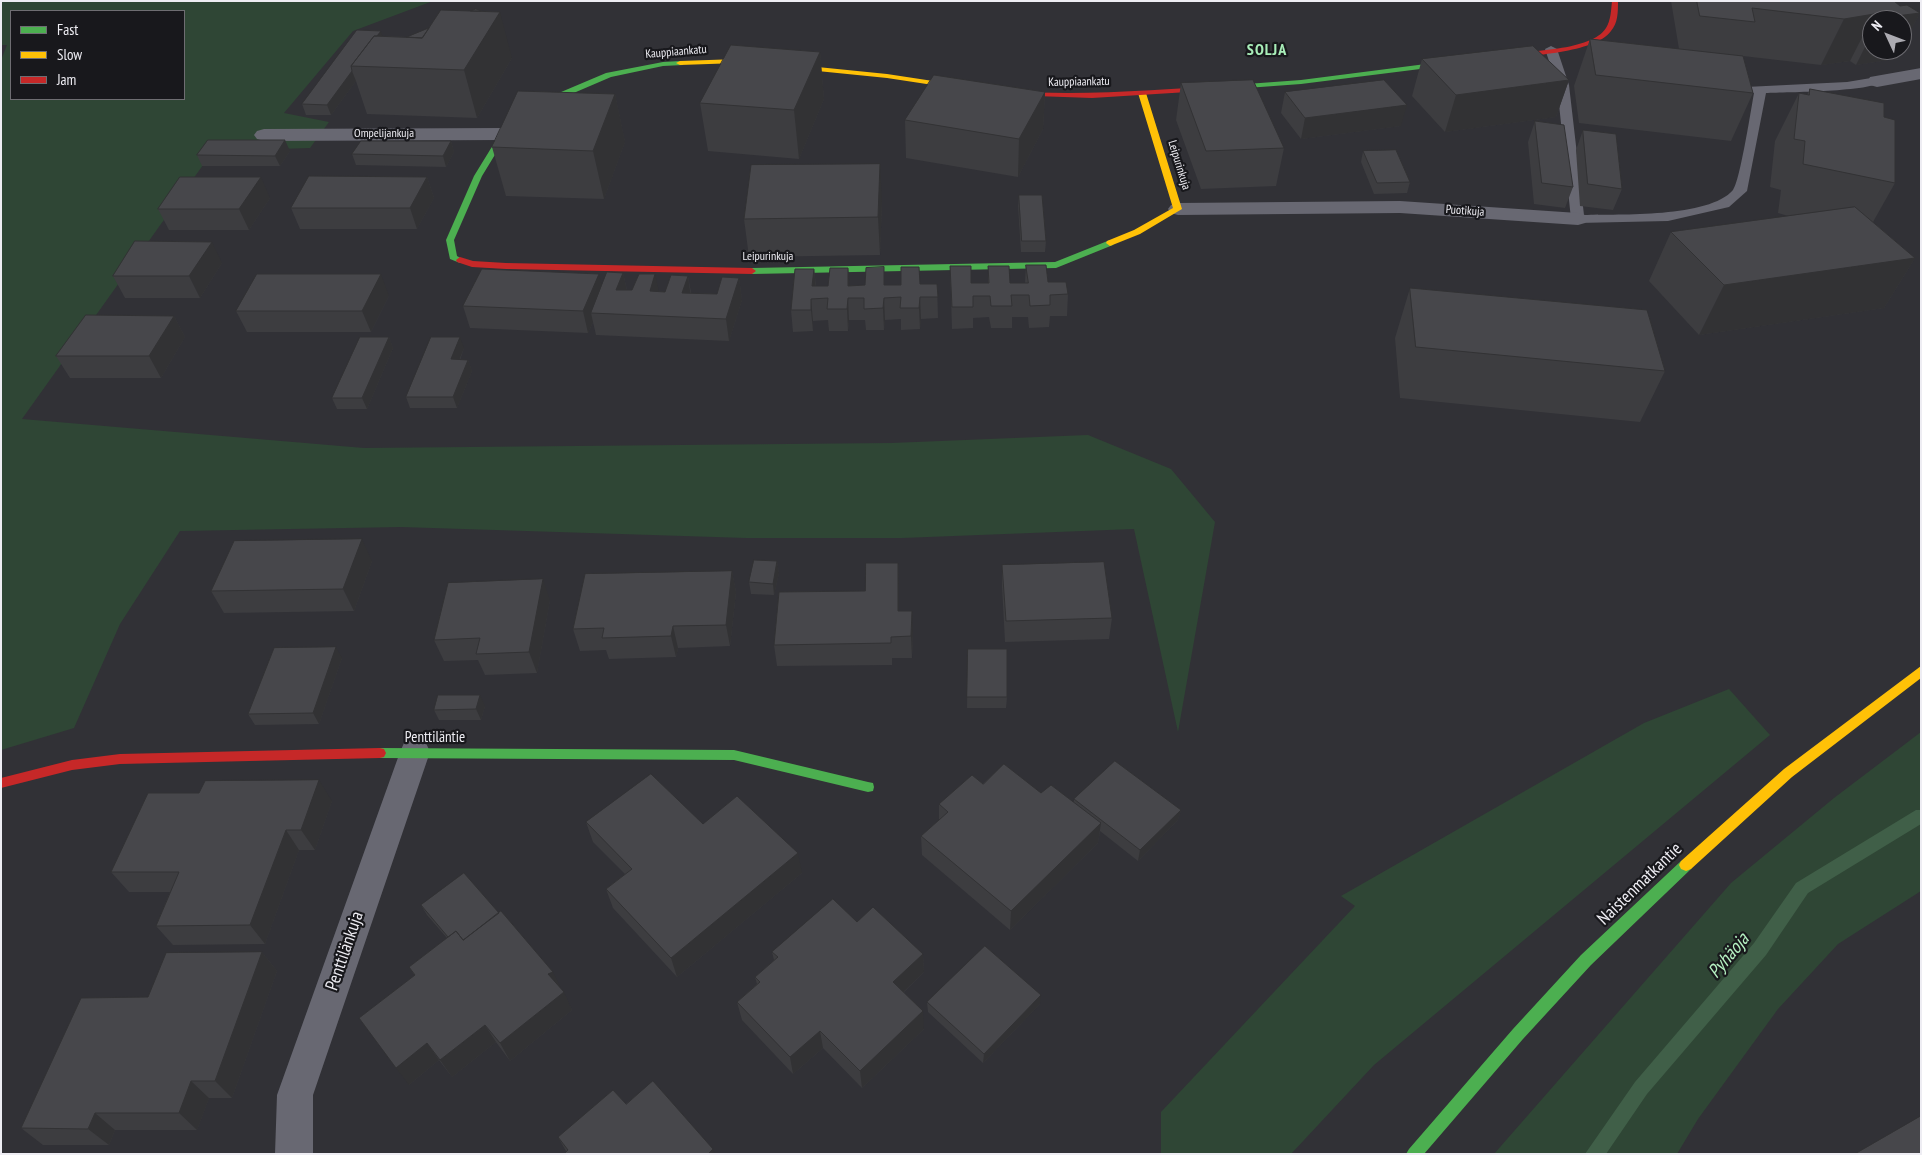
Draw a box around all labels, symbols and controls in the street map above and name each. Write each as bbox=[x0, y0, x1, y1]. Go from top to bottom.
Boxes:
legend bbox=[10, 10, 185, 100]
north arrow bbox=[1862, 10, 1912, 60]
text: N bbox=[1868, 17, 1886, 34]
text: Fast bbox=[57, 20, 78, 39]
district label: SOLJA bbox=[1246, 40, 1288, 60]
street label: Kauppiaankatu bbox=[645, 42, 707, 62]
text: Slow bbox=[57, 45, 82, 64]
text: Jam bbox=[57, 70, 76, 89]
street label: Kauppiaankatu bbox=[1048, 74, 1110, 90]
street label: Ompelijankuja bbox=[354, 127, 414, 141]
street label: Leipurinkuja bbox=[1165, 139, 1193, 191]
street label: Puotikuja bbox=[1445, 202, 1485, 220]
street label: Leipurinkuja bbox=[743, 250, 793, 264]
street label: Penttiläntie bbox=[405, 729, 465, 747]
street label: Naistenmatkantie bbox=[1593, 838, 1687, 930]
street label: Penttilänkuja bbox=[321, 909, 369, 993]
water label: Pyhäoja bbox=[1704, 929, 1754, 983]

